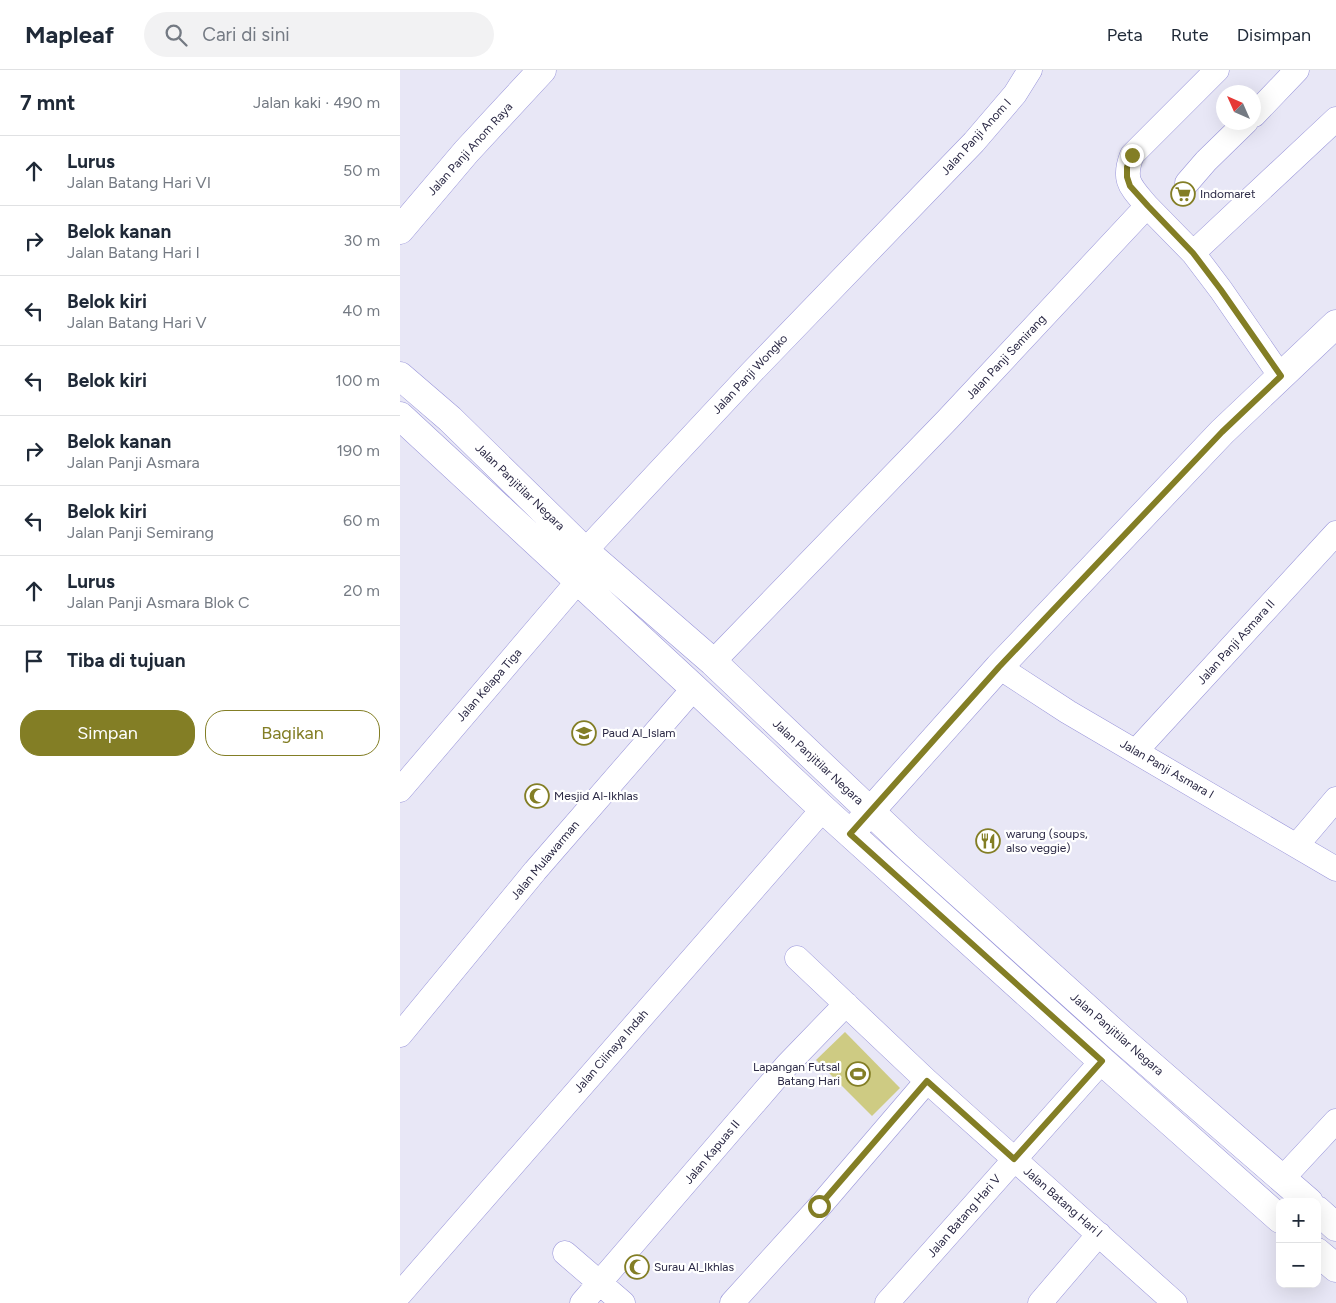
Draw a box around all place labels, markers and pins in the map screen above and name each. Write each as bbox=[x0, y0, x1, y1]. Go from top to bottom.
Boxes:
supermarket icon: Indomaret bbox=[1170, 181, 1196, 207]
place label: Indomaret bbox=[1200, 187, 1256, 201]
school or university icon: Paud Al_Islam bbox=[571, 720, 597, 746]
place label: Paud Al_Islam bbox=[602, 726, 675, 740]
mosque icon: Mesjid Al-Ikhlas bbox=[524, 783, 550, 809]
place label: Mesjid Al-Ikhlas bbox=[554, 789, 639, 803]
place label: warung (soups, also veggie) bbox=[1006, 827, 1088, 855]
restaurant icon: warung (soups, also veggie) bbox=[975, 828, 1001, 854]
place label: Lapangan Futsal Batang Hari bbox=[753, 1060, 840, 1088]
sports icon: Lapangan Futsal Batang Hari bbox=[845, 1061, 871, 1087]
mosque icon: Surau Al_Ikhlas bbox=[624, 1254, 650, 1280]
place label: Surau Al_Ikhlas bbox=[654, 1260, 734, 1274]

